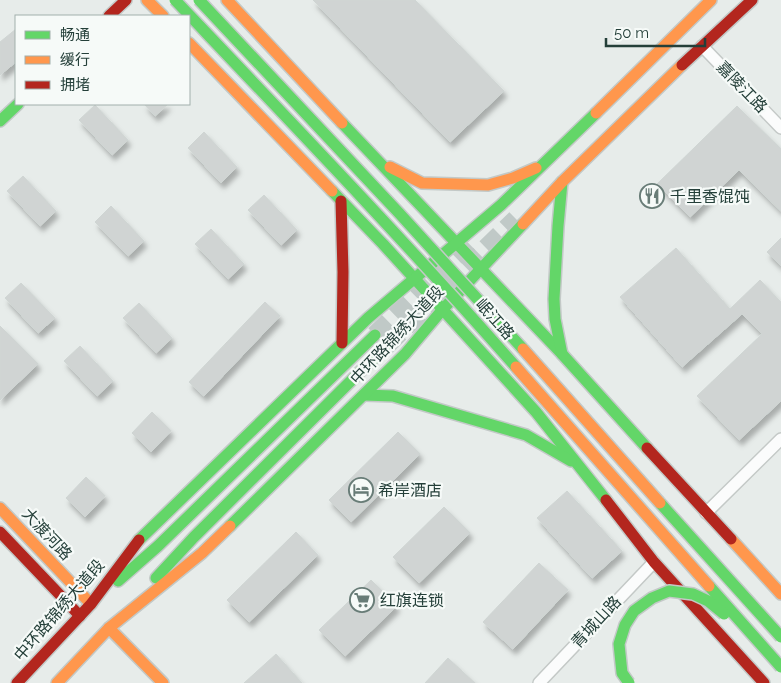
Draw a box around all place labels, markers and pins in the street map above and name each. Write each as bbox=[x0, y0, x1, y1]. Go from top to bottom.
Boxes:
restaurant icon: 千里香馄饨 bbox=[639, 183, 665, 209]
place label: 千里香馄饨 bbox=[670, 187, 750, 206]
hotel icon: 希岸酒店 bbox=[348, 477, 374, 503]
place label: 希岸酒店 bbox=[378, 481, 442, 500]
supermarket icon: 红旗连锁 bbox=[349, 587, 375, 613]
place label: 红旗连锁 bbox=[380, 591, 444, 610]

